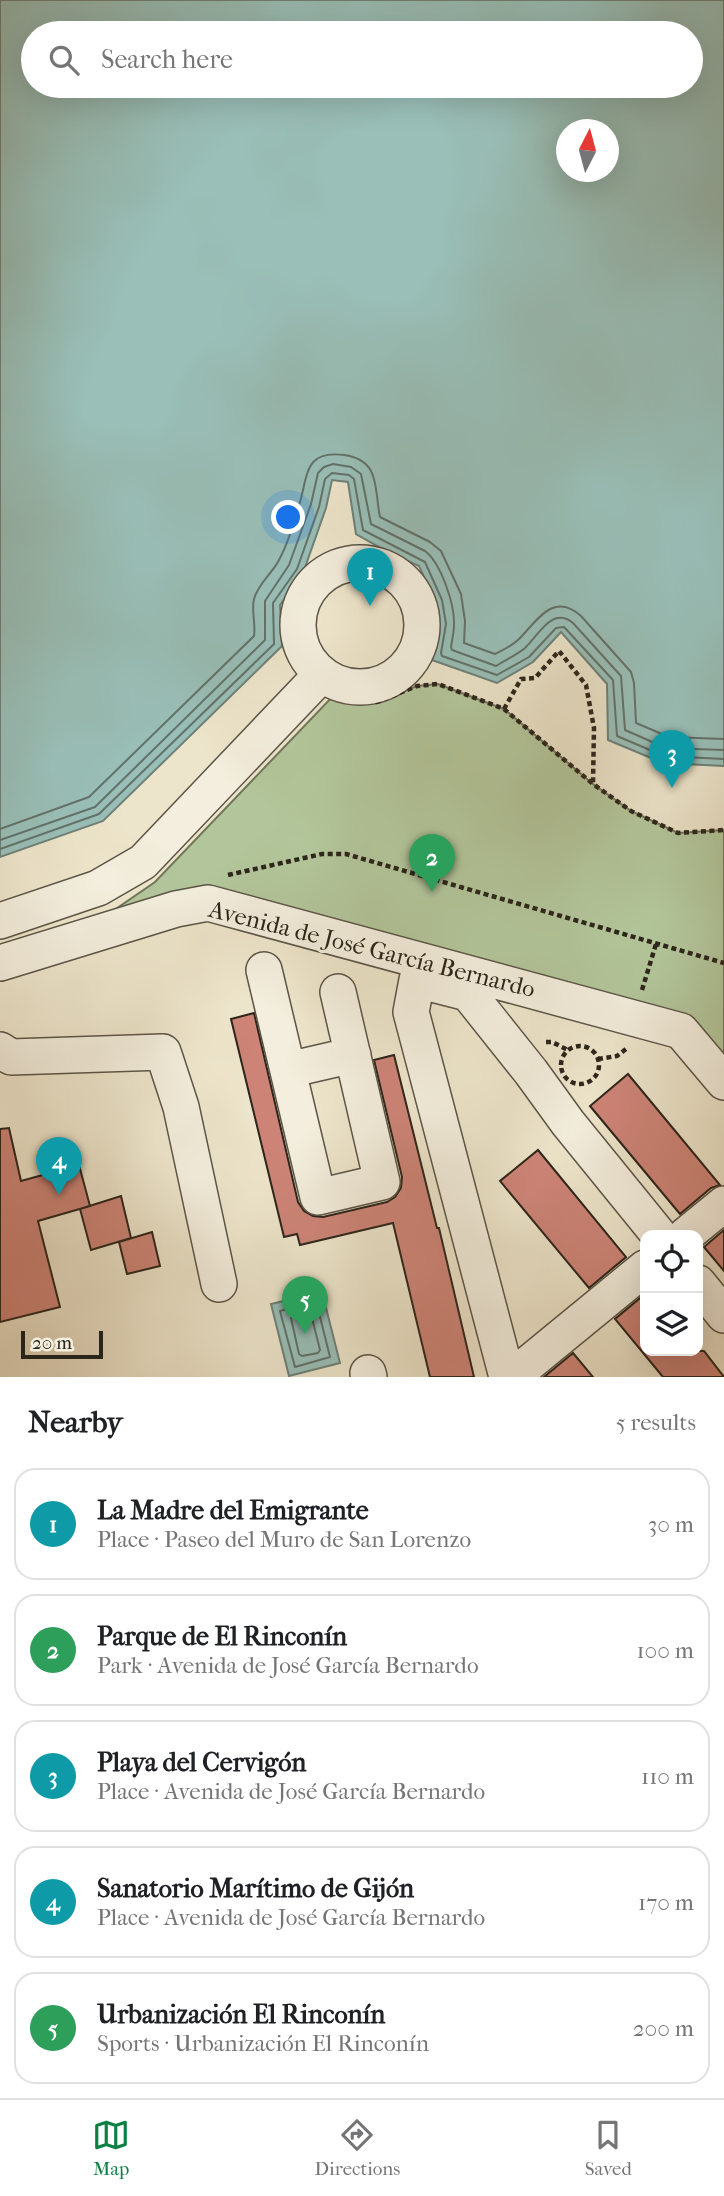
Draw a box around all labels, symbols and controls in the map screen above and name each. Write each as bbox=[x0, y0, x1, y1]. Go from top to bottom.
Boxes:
search box bbox=[21, 21, 703, 98]
icon: search bbox=[45, 41, 83, 79]
text: Search here bbox=[101, 44, 233, 75]
north arrow bbox=[556, 119, 619, 182]
your location bbox=[271, 500, 305, 534]
pin: 1 bbox=[347, 548, 393, 606]
pin: 3 bbox=[649, 730, 695, 788]
pin: 2 bbox=[409, 834, 455, 892]
street label: Avenida de José García Bernardo bbox=[205, 895, 538, 1003]
pin: 4 bbox=[36, 1137, 82, 1195]
map controls bbox=[640, 1230, 703, 1356]
button: locate bbox=[640, 1230, 703, 1293]
pin: 5 bbox=[282, 1276, 328, 1334]
button: layers bbox=[640, 1293, 703, 1356]
scale bar bbox=[21, 1328, 103, 1360]
text: 20 m bbox=[32, 1332, 72, 1354]
text: Nearby bbox=[28, 1405, 123, 1440]
text: 5 results bbox=[616, 1409, 696, 1436]
text: La Madre del Emigrante bbox=[97, 1495, 369, 1526]
text: 1 bbox=[49, 1511, 57, 1538]
text: 30 m bbox=[648, 1511, 694, 1538]
text: Place · Paseo del Muro de San Lorenzo bbox=[97, 1526, 471, 1553]
text: Parque de El Rinconín bbox=[97, 1621, 347, 1652]
text: 2 bbox=[47, 1637, 59, 1664]
text: 100 m bbox=[636, 1637, 694, 1664]
text: Park · Avenida de José García Bernardo bbox=[97, 1652, 479, 1679]
text: Playa del Cervigón bbox=[97, 1747, 306, 1778]
text: 3 bbox=[48, 1763, 58, 1790]
text: 110 m bbox=[641, 1763, 694, 1790]
text: Place · Avenida de José García Bernardo bbox=[97, 1778, 485, 1805]
text: Sanatorio Marítimo de Gijón bbox=[97, 1873, 414, 1904]
text: 4 bbox=[46, 1889, 60, 1916]
text: 170 m bbox=[638, 1889, 694, 1916]
text: Place · Avenida de José García Bernardo bbox=[97, 1904, 485, 1931]
text: Urbanización El Rinconín bbox=[97, 1999, 385, 2030]
text: 5 bbox=[48, 2015, 58, 2042]
text: 200 m bbox=[633, 2015, 694, 2042]
text: Sports · Urbanización El Rinconín bbox=[97, 2030, 429, 2057]
tab: Map bbox=[92, 2116, 130, 2180]
tab: Directions bbox=[315, 2116, 400, 2180]
tab: Saved bbox=[585, 2116, 632, 2180]

